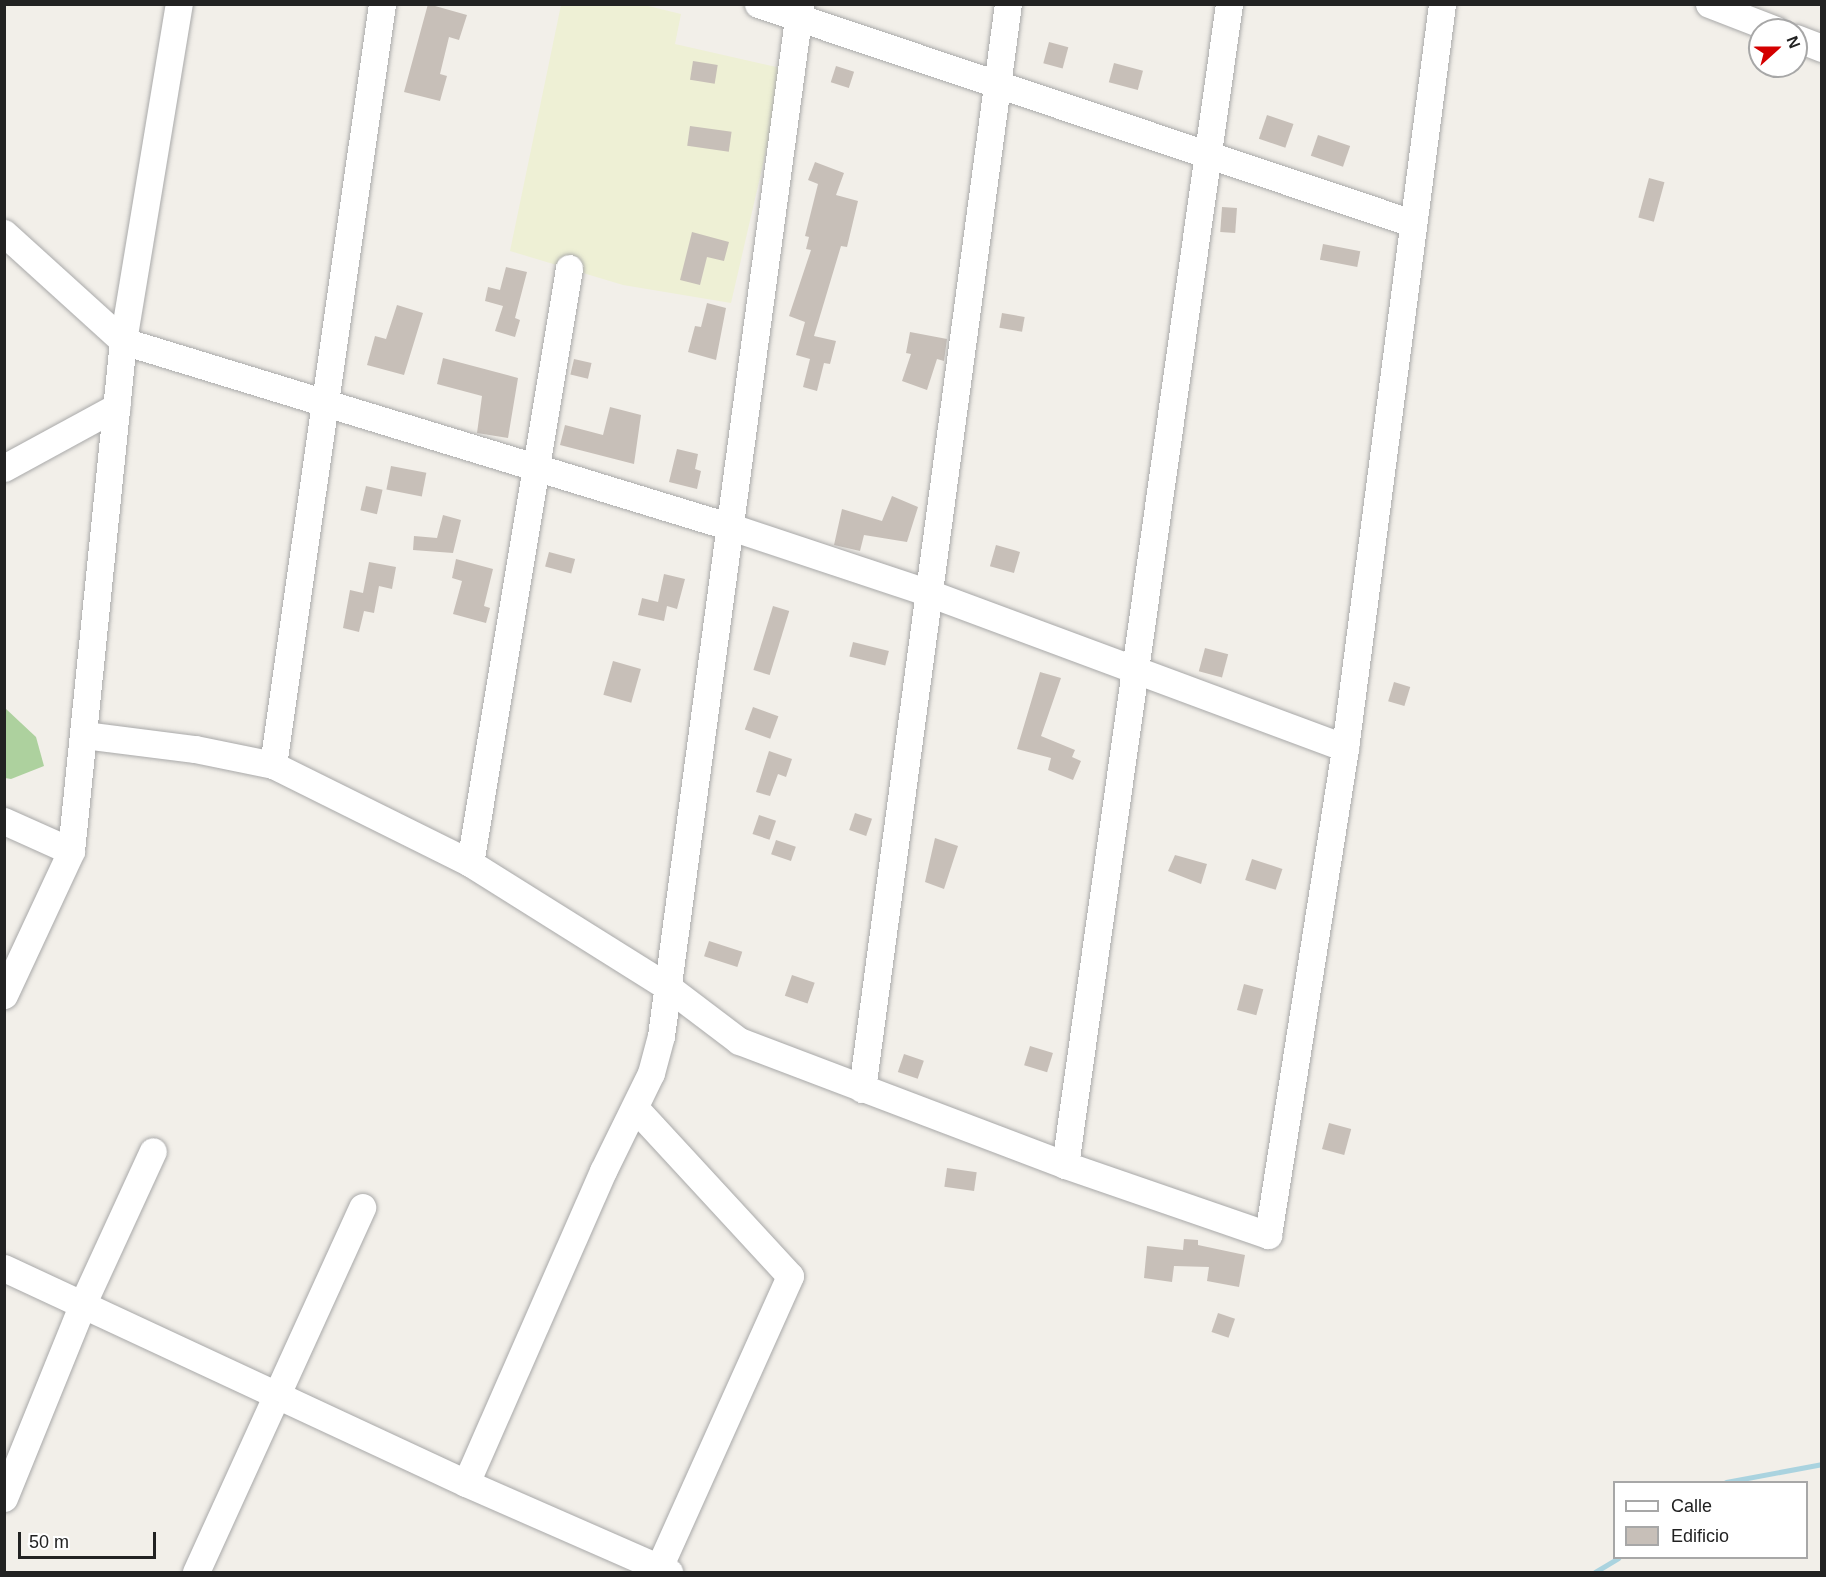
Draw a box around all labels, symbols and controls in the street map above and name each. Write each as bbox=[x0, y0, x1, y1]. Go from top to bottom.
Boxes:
north arrow bbox=[1748, 18, 1808, 78]
text: N bbox=[1783, 34, 1803, 51]
legend bbox=[1613, 1481, 1808, 1559]
text: Calle bbox=[1671, 1496, 1712, 1516]
scale bar bbox=[21, 1520, 159, 1558]
text: Edificio bbox=[1671, 1526, 1729, 1546]
text: 50 m bbox=[29, 1532, 69, 1552]

